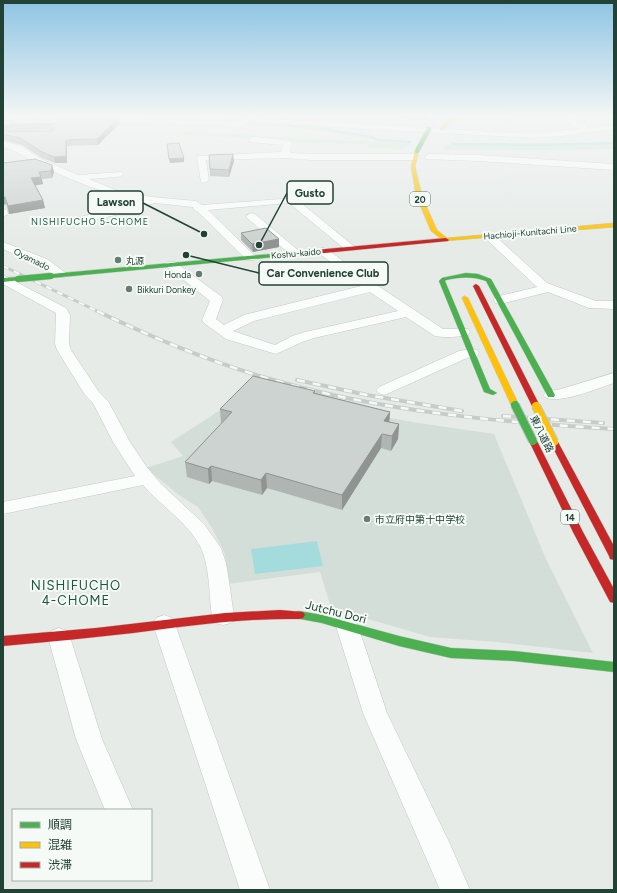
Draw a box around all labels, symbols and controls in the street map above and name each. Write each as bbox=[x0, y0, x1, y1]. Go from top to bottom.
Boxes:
callout: Gusto bbox=[287, 181, 333, 204]
text: Gusto bbox=[295, 187, 326, 200]
callout: Lawson bbox=[88, 191, 143, 214]
road number: 20 bbox=[410, 192, 430, 206]
text: Lawson bbox=[97, 196, 135, 209]
district label: NISHIFUCHO 5-CHOME bbox=[31, 216, 149, 227]
street label: Hachioji-Kunitachi Line bbox=[483, 222, 577, 242]
street label: Koshu-kaido bbox=[271, 245, 321, 261]
street label: Oyamado bbox=[12, 246, 52, 272]
marker: 丸源 bbox=[113, 255, 123, 265]
place label: 丸源 bbox=[126, 255, 144, 266]
callout: Car Convenience Club bbox=[259, 262, 388, 285]
text: Car Convenience Club bbox=[267, 267, 380, 280]
place label: Honda bbox=[164, 269, 191, 280]
marker: Honda bbox=[194, 269, 204, 279]
marker: Bikkuri Donkey bbox=[124, 284, 134, 294]
place label: Bikkuri Donkey bbox=[137, 284, 196, 295]
street label: 東八道路 bbox=[527, 413, 557, 455]
road number: 14 bbox=[561, 510, 579, 524]
place label: 市立府中第十中学校 bbox=[375, 513, 465, 526]
marker: 市立府中第十中学校 bbox=[362, 514, 372, 524]
district label: NISHIFUCHO 4-CHOME bbox=[31, 578, 121, 608]
street label: Jutchu Dori bbox=[304, 598, 368, 626]
legend bbox=[12, 809, 152, 881]
text: 順調 bbox=[48, 818, 72, 832]
text: 混雑 bbox=[48, 838, 72, 852]
text: 渋滞 bbox=[48, 858, 72, 872]

